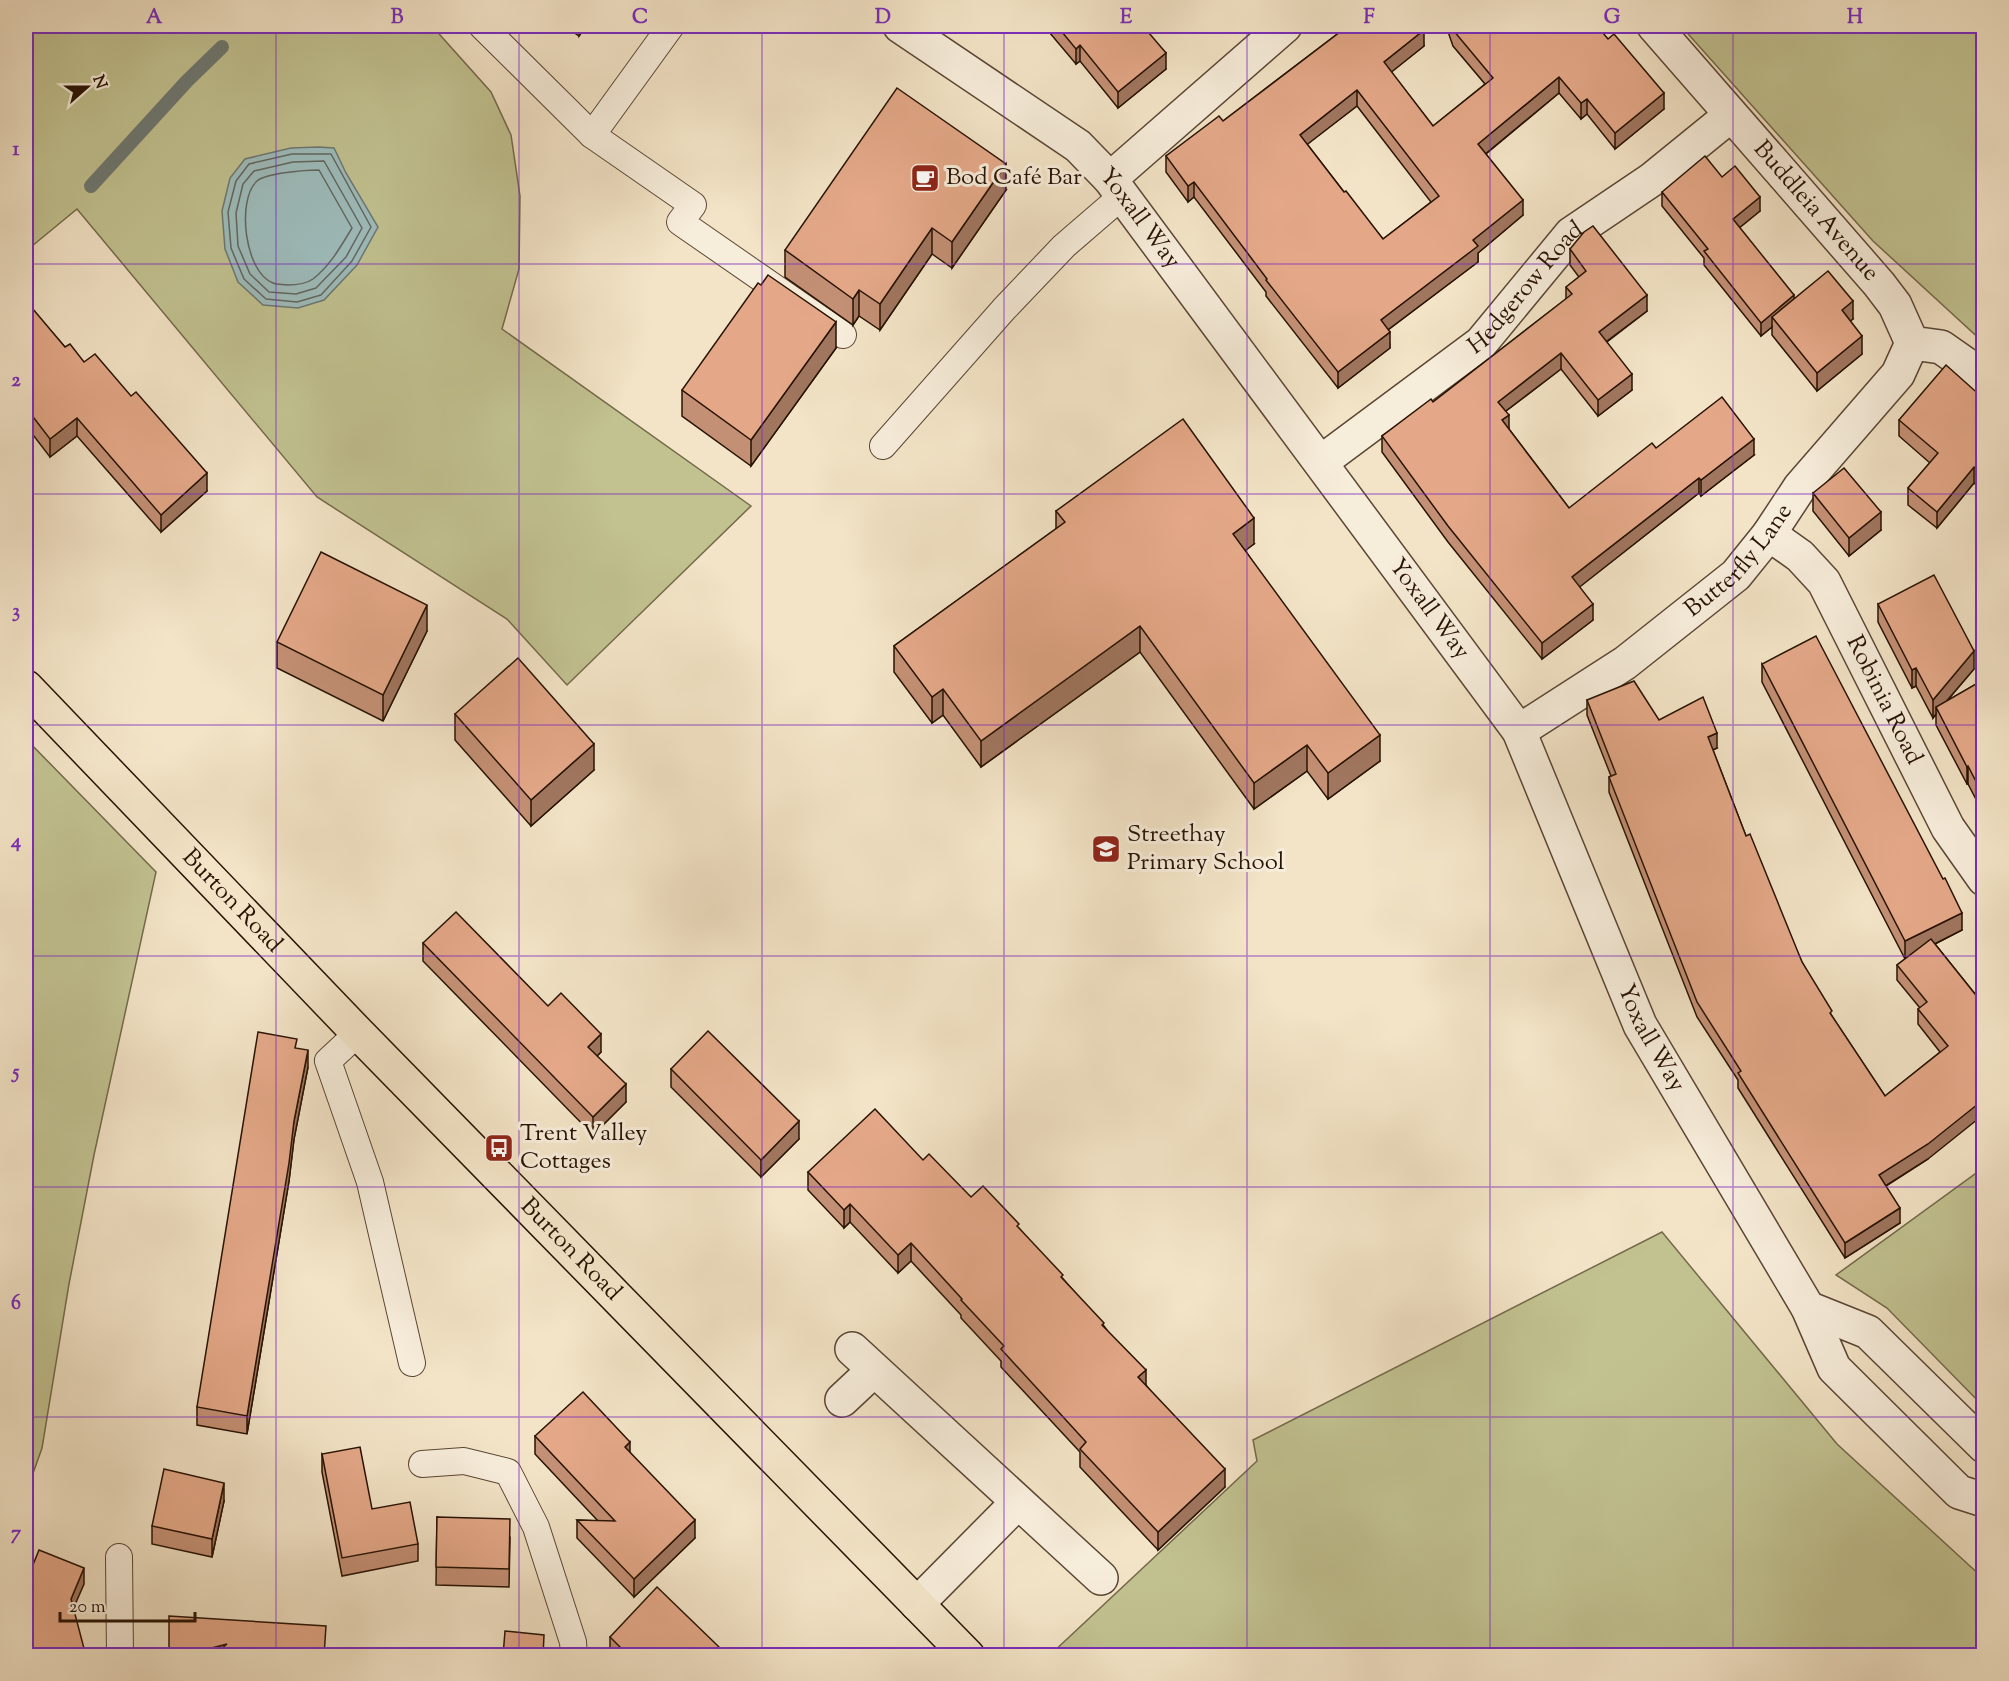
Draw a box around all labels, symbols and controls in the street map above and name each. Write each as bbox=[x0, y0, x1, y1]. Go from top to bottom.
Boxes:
text: A bbox=[146, 4, 163, 33]
text: B bbox=[391, 4, 404, 33]
text: C bbox=[632, 4, 648, 33]
text: D bbox=[875, 4, 891, 33]
text: E bbox=[1120, 4, 1133, 33]
text: F bbox=[1363, 4, 1375, 33]
text: G bbox=[1604, 4, 1621, 33]
text: H bbox=[1847, 4, 1863, 33]
north arrow bbox=[57, 57, 117, 117]
text: N bbox=[86, 72, 112, 93]
street label: Buddleia Avenue bbox=[1745, 134, 1887, 289]
text: 1 bbox=[13, 136, 20, 165]
street label: Yoxall Way bbox=[1091, 160, 1188, 276]
place label: Bod Café Bar bbox=[946, 161, 1082, 195]
cafe icon: Bod Café Bar bbox=[909, 162, 941, 194]
street label: Hedgerow Road bbox=[1461, 213, 1591, 364]
text: 2 bbox=[11, 367, 21, 396]
street label: Butterfly Lane bbox=[1678, 497, 1801, 626]
street label: Yoxall Way bbox=[1380, 551, 1478, 667]
text: 3 bbox=[12, 598, 20, 627]
street label: Robinia Road bbox=[1837, 630, 1931, 771]
place label: Streethay Primary School bbox=[1127, 818, 1285, 880]
text: 4 bbox=[10, 828, 21, 857]
school or university icon: Streethay Primary School bbox=[1090, 833, 1122, 865]
street label: Burton Road bbox=[173, 842, 290, 961]
street label: Yoxall Way bbox=[1608, 979, 1693, 1099]
text: 5 bbox=[11, 1059, 20, 1088]
place label: Trent Valley Cottages bbox=[520, 1117, 647, 1179]
bus stop icon: Trent Valley Cottages bbox=[483, 1132, 515, 1164]
street label: Burton Road bbox=[512, 1191, 629, 1309]
text: 6 bbox=[11, 1290, 21, 1319]
text: 7 bbox=[11, 1520, 22, 1549]
scale bar bbox=[60, 1585, 195, 1623]
text: 20 m bbox=[69, 1595, 106, 1621]

